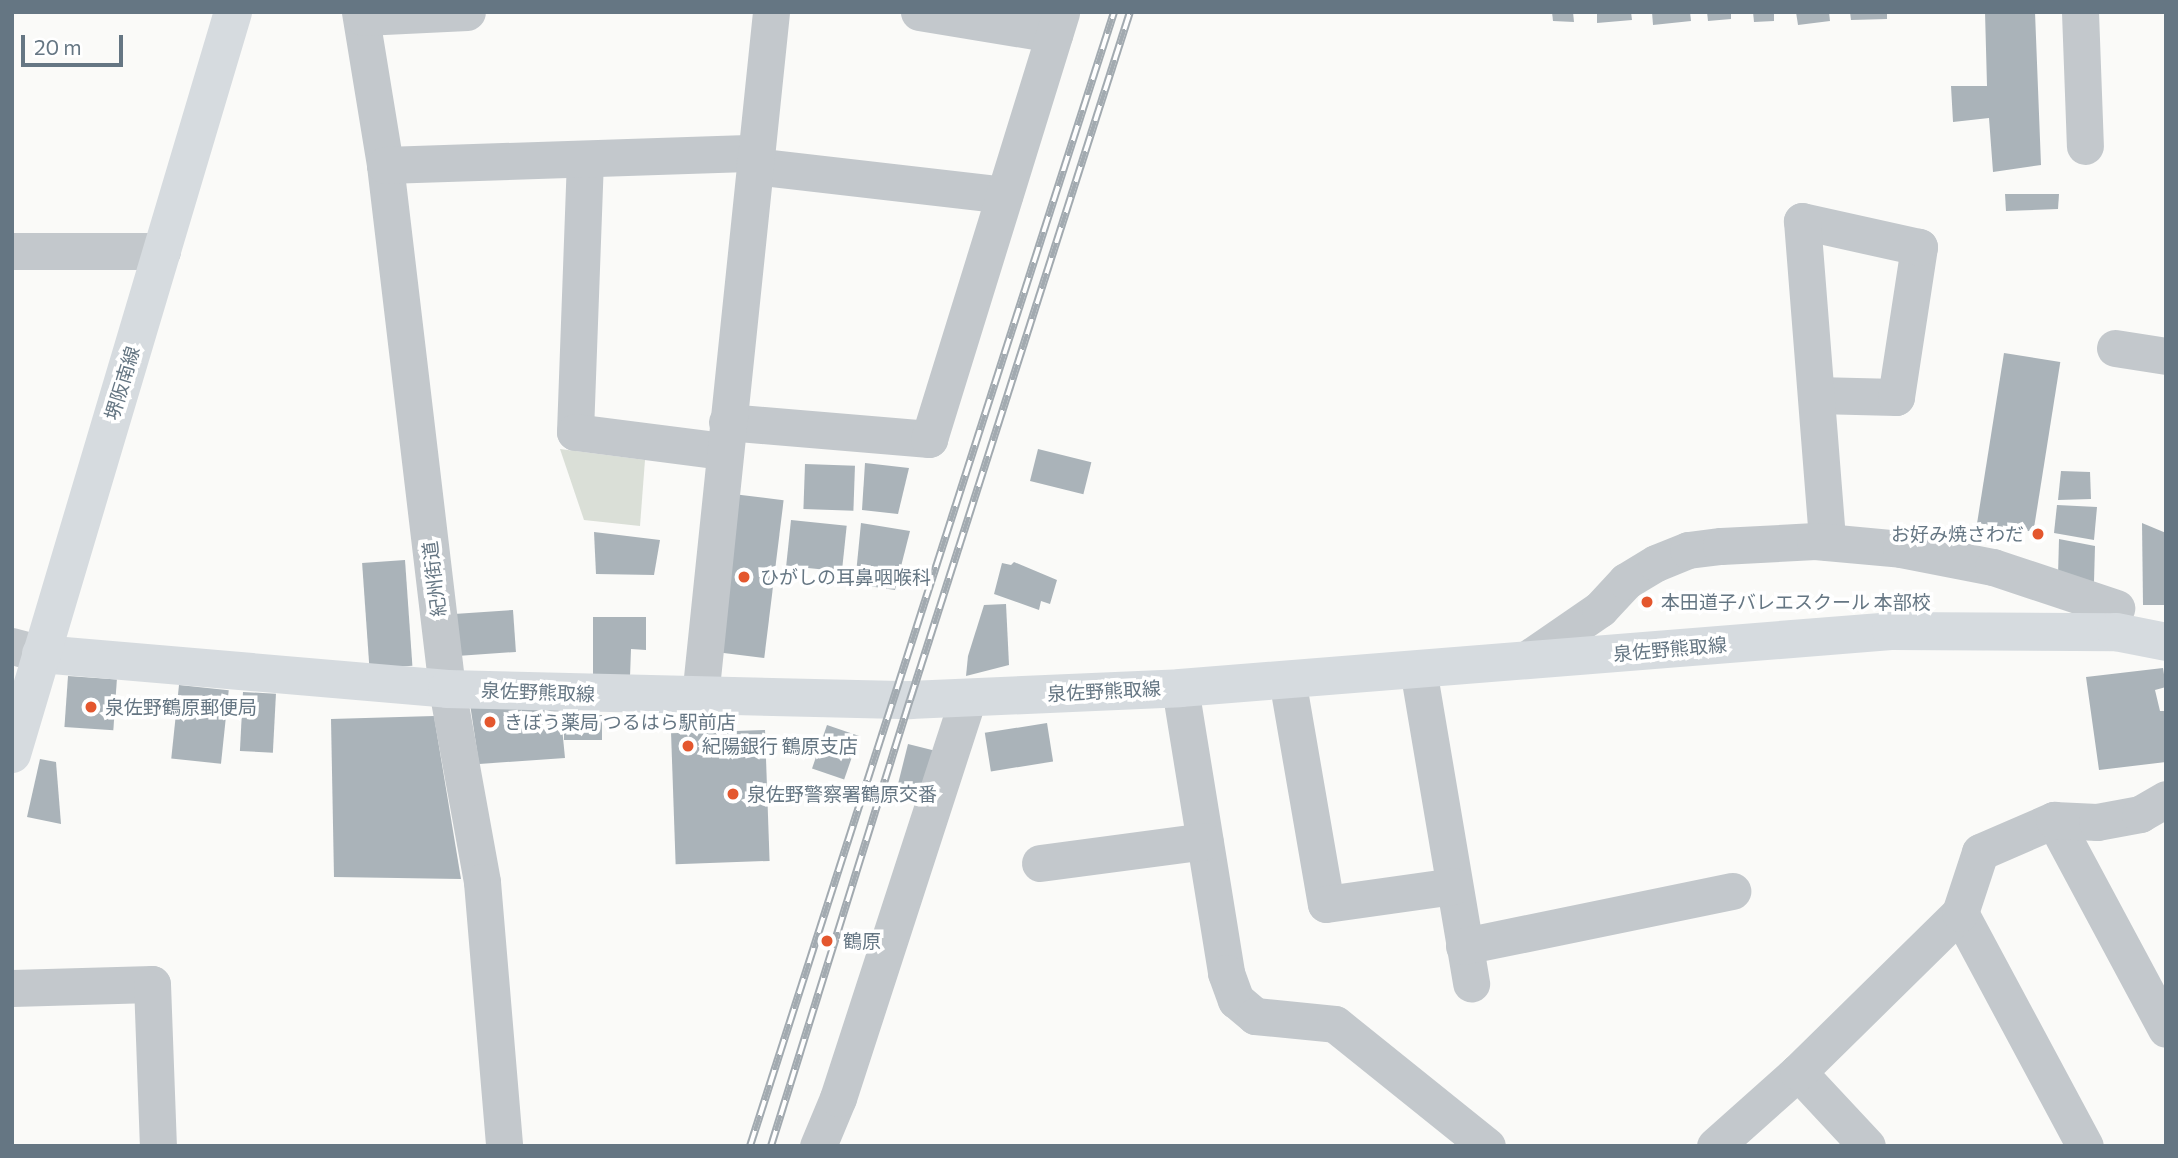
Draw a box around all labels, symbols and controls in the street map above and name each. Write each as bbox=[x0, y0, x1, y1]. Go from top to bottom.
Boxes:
scale bar bbox=[24, 21, 126, 65]
text: 20 m bbox=[34, 34, 82, 59]
street label: 堺阪南線 bbox=[100, 343, 144, 423]
place label: お好み焼さわだ bbox=[1891, 523, 2024, 545]
marker: お好み焼さわだ bbox=[2030, 526, 2046, 542]
street label: 紀州街道 bbox=[418, 540, 450, 618]
place label: ひがしの耳鼻咽喉科 bbox=[760, 566, 931, 588]
marker: ひがしの耳鼻咽喉科 bbox=[734, 567, 754, 587]
place label: 本田道子バレエスクール 本部校 bbox=[1661, 591, 1931, 613]
marker: 本田道子バレエスクール 本部校 bbox=[1639, 594, 1655, 610]
street label: 泉佐野熊取線 bbox=[1612, 633, 1728, 665]
street label: 泉佐野熊取線 bbox=[1046, 677, 1162, 705]
street label: 泉佐野熊取線 bbox=[481, 679, 595, 705]
place label: 泉佐野鶴原郵便局 bbox=[105, 696, 257, 718]
marker: 泉佐野鶴原郵便局 bbox=[83, 699, 99, 715]
place label: きぼう薬局 つるはら駅前店 bbox=[504, 711, 736, 733]
marker: きぼう薬局 つるはら駅前店 bbox=[482, 714, 498, 730]
place label: 紀陽銀行 鶴原支店 bbox=[702, 735, 858, 757]
marker: 紀陽銀行 鶴原支店 bbox=[680, 738, 696, 754]
place label: 泉佐野警察署鶴原交番 bbox=[747, 783, 937, 805]
marker: 泉佐野警察署鶴原交番 bbox=[725, 786, 741, 802]
place label: 鶴原 bbox=[843, 930, 881, 952]
marker: 鶴原 bbox=[817, 931, 837, 951]

